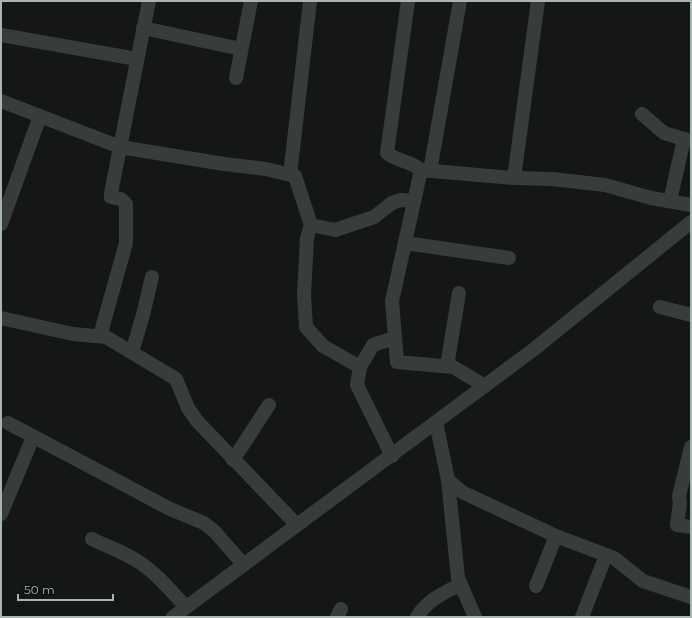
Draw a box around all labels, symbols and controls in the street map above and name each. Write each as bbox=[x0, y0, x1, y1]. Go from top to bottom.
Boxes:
scale bar bbox=[18, 576, 113, 602]
text: 50 m bbox=[24, 582, 55, 597]

